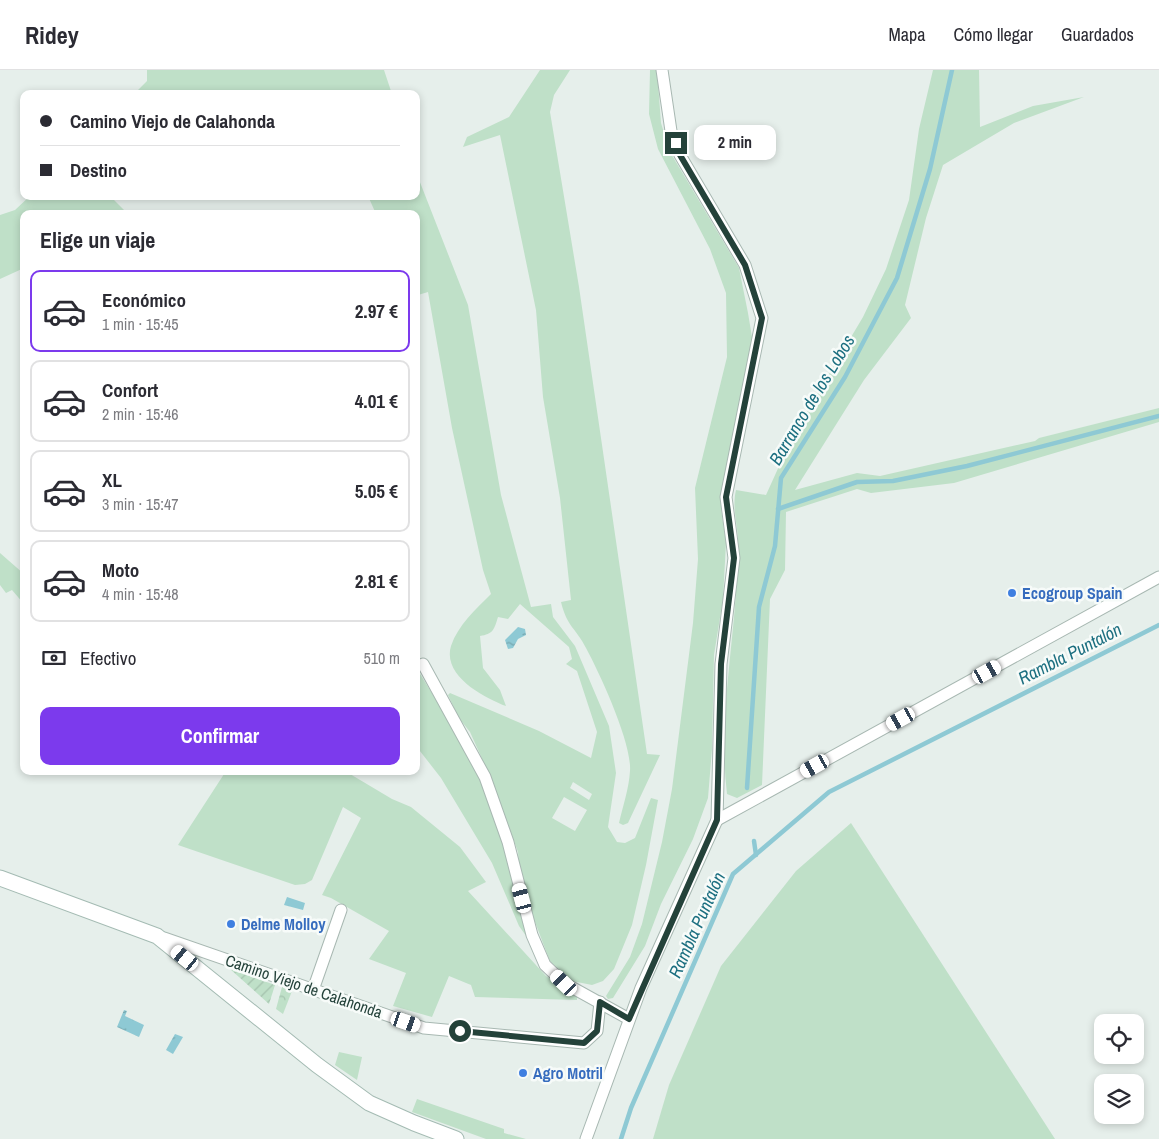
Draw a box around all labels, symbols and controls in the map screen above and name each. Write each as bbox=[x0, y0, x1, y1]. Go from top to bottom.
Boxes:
text: Ridey bbox=[25, 19, 79, 51]
text: Mapa bbox=[888, 22, 925, 47]
text: Cómo llegar bbox=[953, 22, 1033, 47]
text: Guardados bbox=[1061, 22, 1134, 47]
text: Camino Viejo de Calahonda bbox=[70, 108, 275, 134]
callout: 2 min bbox=[694, 126, 776, 160]
text: 2 min bbox=[718, 131, 752, 153]
route end bbox=[665, 132, 687, 154]
text: Destino bbox=[70, 157, 127, 183]
text: Elige un viaje bbox=[40, 225, 155, 255]
text: Económico bbox=[102, 287, 186, 313]
icon: car bbox=[42, 289, 87, 334]
text: 2.97 € bbox=[355, 298, 398, 324]
text: 1 min · 15:45 bbox=[102, 313, 179, 335]
water label: Barranco de los Lobos bbox=[763, 330, 860, 469]
text: Confort bbox=[102, 377, 158, 403]
icon: car bbox=[42, 379, 87, 424]
text: 4.01 € bbox=[355, 388, 398, 414]
text: 2 min · 15:46 bbox=[102, 403, 179, 425]
text: XL bbox=[102, 467, 122, 493]
icon: car bbox=[42, 469, 87, 514]
text: 5.05 € bbox=[355, 478, 398, 504]
text: 3 min · 15:47 bbox=[102, 493, 179, 515]
text: Moto bbox=[102, 557, 139, 583]
icon: car bbox=[42, 559, 87, 604]
text: 2.81 € bbox=[355, 568, 398, 594]
place label: Ecogroup Spain bbox=[1022, 582, 1123, 604]
text: 4 min · 15:48 bbox=[102, 583, 179, 605]
marker: Ecogroup Spain bbox=[1006, 587, 1018, 599]
water label: Rambla Puntalón bbox=[1014, 617, 1126, 690]
icon: cash bbox=[40, 644, 68, 672]
text: Efectivo bbox=[80, 645, 136, 671]
text: 510 m bbox=[364, 647, 400, 669]
car bbox=[970, 658, 1003, 686]
car bbox=[884, 705, 917, 733]
button: Confirmar bbox=[40, 707, 400, 765]
car bbox=[798, 752, 831, 780]
water label: Rambla Puntalón bbox=[662, 868, 731, 982]
car bbox=[510, 882, 533, 914]
place label: Delme Molloy bbox=[241, 913, 326, 935]
marker: Delme Molloy bbox=[225, 918, 237, 930]
car bbox=[168, 943, 201, 973]
street label: Camino Viejo de Calahonda bbox=[223, 949, 386, 1023]
car bbox=[547, 967, 580, 999]
car bbox=[389, 1010, 422, 1034]
map controls bbox=[1094, 1014, 1144, 1124]
button: locate bbox=[1094, 1014, 1144, 1064]
route start bbox=[449, 1020, 471, 1042]
place label: Agro Motril bbox=[533, 1062, 603, 1084]
marker: Agro Motril bbox=[517, 1067, 529, 1079]
button: layers bbox=[1094, 1074, 1144, 1124]

